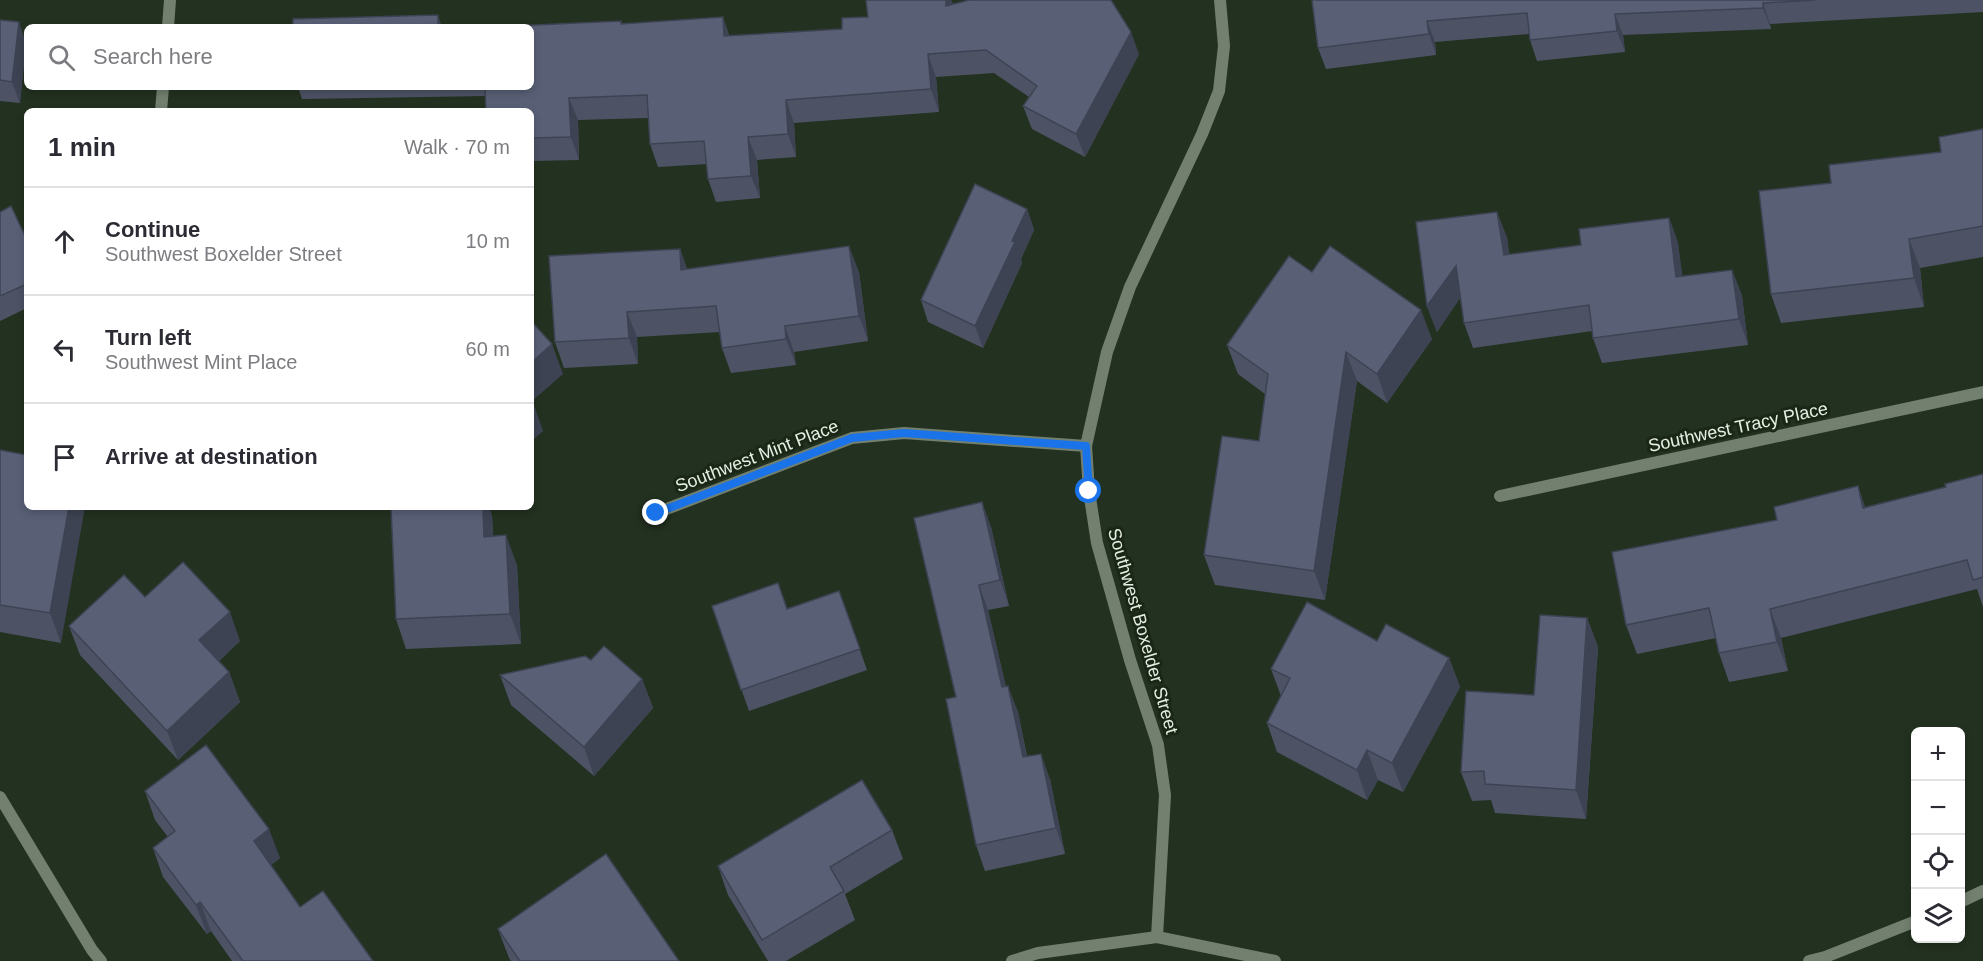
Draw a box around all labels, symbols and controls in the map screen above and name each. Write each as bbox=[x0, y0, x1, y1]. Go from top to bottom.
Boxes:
search box bbox=[24, 24, 534, 90]
icon: search bbox=[45, 41, 78, 74]
text: Search here bbox=[93, 44, 213, 69]
text: 1 min bbox=[48, 132, 116, 162]
text: Walk · 70 m bbox=[404, 136, 510, 158]
text: Continue bbox=[105, 217, 200, 242]
icon: ahead bbox=[48, 225, 81, 258]
text: 10 m bbox=[466, 230, 510, 252]
text: Southwest Boxelder Street bbox=[105, 243, 342, 265]
text: Turn left bbox=[105, 325, 191, 350]
icon: left bbox=[48, 333, 81, 366]
text: 60 m bbox=[466, 338, 510, 360]
text: Southwest Mint Place bbox=[105, 351, 297, 373]
street label: Southwest Tracy Place bbox=[1646, 398, 1830, 456]
street label: Southwest Mint Place bbox=[673, 416, 841, 496]
icon: arrive bbox=[48, 441, 81, 474]
text: Arrive at destination bbox=[105, 444, 318, 469]
route start bbox=[1075, 477, 1101, 503]
route end bbox=[642, 499, 668, 525]
street label: Southwest Boxelder Street bbox=[1104, 526, 1182, 736]
map controls bbox=[1911, 727, 1965, 943]
button: + bbox=[1911, 727, 1965, 781]
button: − bbox=[1911, 781, 1965, 835]
button: locate bbox=[1911, 835, 1965, 889]
button: layers bbox=[1911, 889, 1965, 943]

